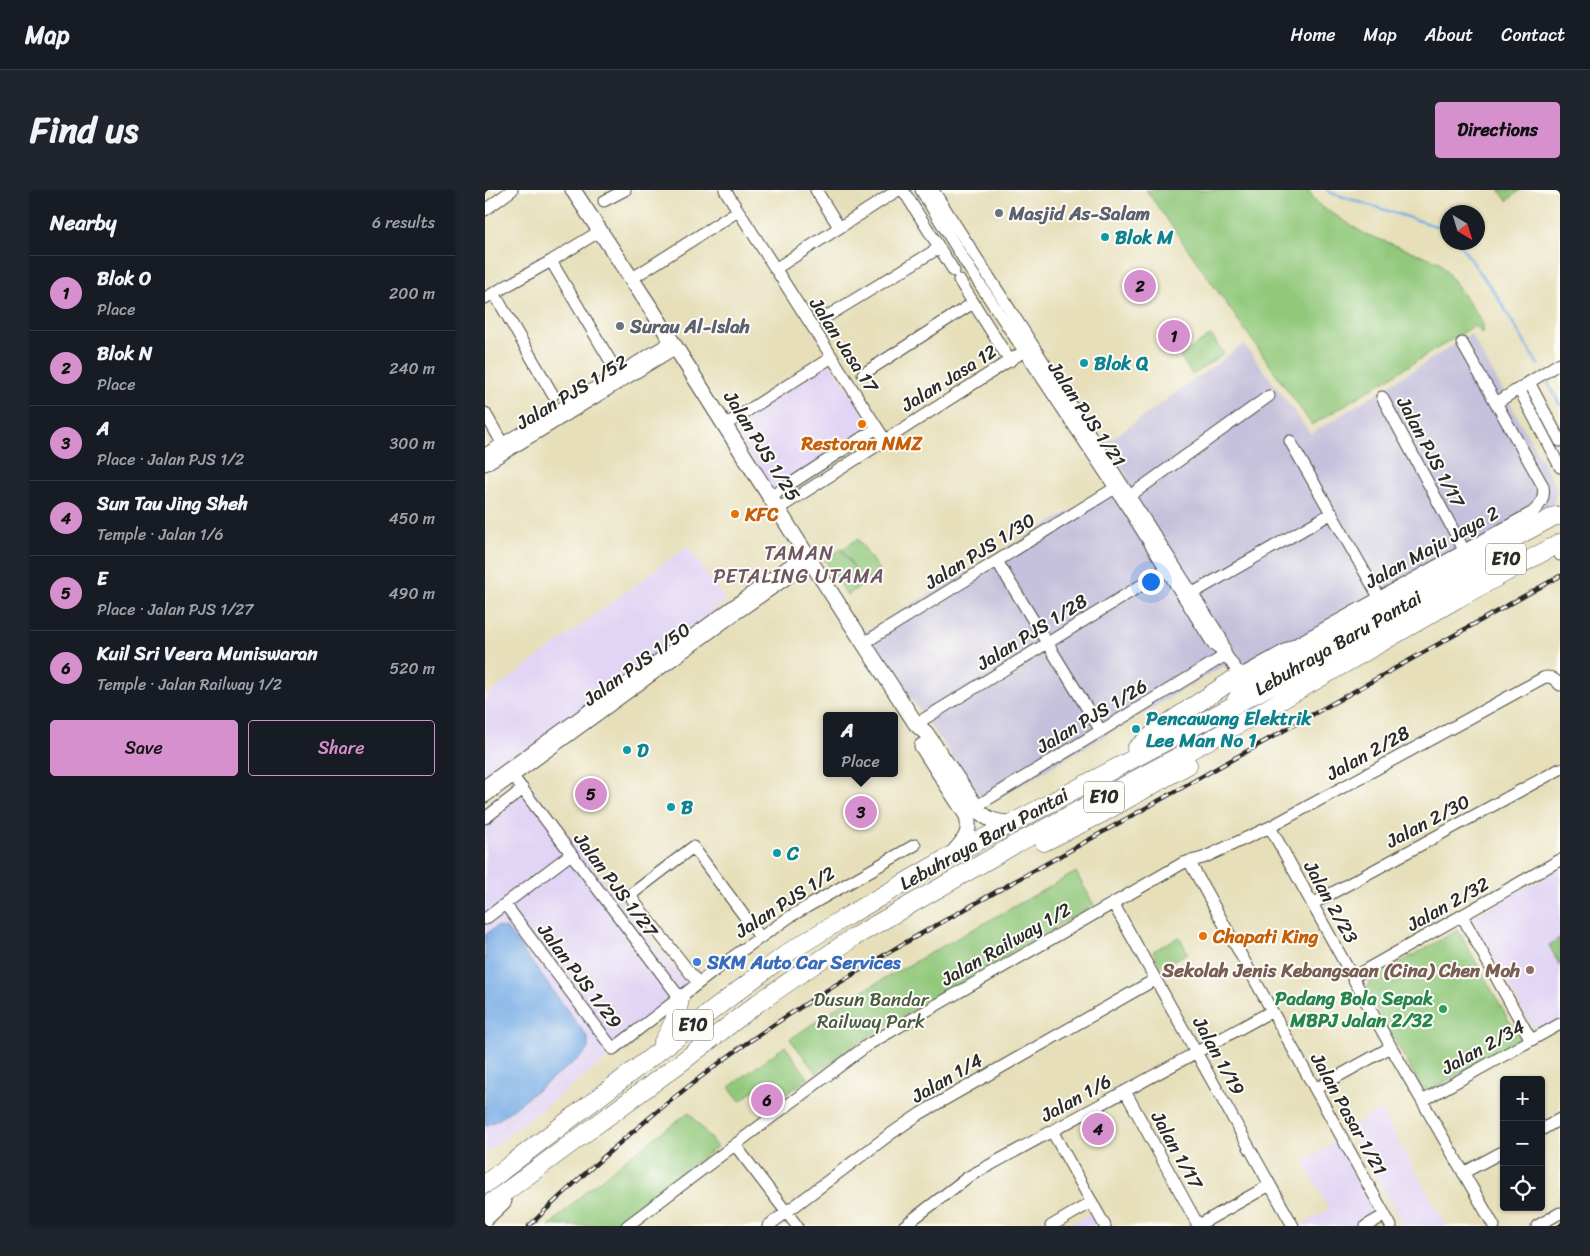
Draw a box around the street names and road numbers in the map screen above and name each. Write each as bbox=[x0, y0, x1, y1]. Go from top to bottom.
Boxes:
street label: Jalan Jasa 17 bbox=[800, 290, 888, 400]
street label: Jalan Jasa 12 bbox=[893, 335, 1004, 421]
street label: Jalan PJS 1/52 bbox=[509, 345, 634, 439]
street label: Jalan PJS 1/21 bbox=[1039, 353, 1135, 474]
street label: Jalan PJS 1/25 bbox=[714, 383, 809, 508]
street label: Jalan PJS 1/17 bbox=[1387, 389, 1475, 515]
street label: Jalan Maju Jaya 2 bbox=[1358, 496, 1505, 598]
street label: Jalan PJS 1/30 bbox=[917, 504, 1042, 599]
road number: E10 bbox=[1486, 544, 1526, 574]
street label: Lebuhraya Baru Pantai bbox=[1248, 581, 1429, 705]
street label: Jalan PJS 1/28 bbox=[969, 584, 1094, 680]
street label: Jalan PJS 1/50 bbox=[575, 613, 698, 715]
street label: Jalan PJS 1/26 bbox=[1029, 670, 1154, 763]
street label: Jalan 2/28 bbox=[1319, 716, 1416, 790]
street label: Lebuhraya Baru Pantai bbox=[893, 778, 1075, 899]
road number: E10 bbox=[1084, 782, 1124, 812]
street label: Jalan 2/30 bbox=[1379, 785, 1476, 857]
street label: Jalan PJS 1/27 bbox=[565, 824, 667, 946]
street label: Jalan 2/23 bbox=[1294, 854, 1368, 950]
street label: Jalan PJS 1/2 bbox=[727, 857, 842, 947]
street label: Jalan 2/32 bbox=[1400, 868, 1496, 941]
street label: Jalan Railway 1/2 bbox=[934, 893, 1078, 995]
street label: Jalan PJS 1/29 bbox=[528, 915, 631, 1036]
road number: E10 bbox=[673, 1010, 713, 1040]
street label: Jalan 1/19 bbox=[1183, 1010, 1254, 1102]
street label: Jalan 2/34 bbox=[1434, 1010, 1531, 1084]
street label: Jalan 1/4 bbox=[904, 1044, 989, 1112]
street label: Jalan Pasar 1/21 bbox=[1301, 1046, 1396, 1181]
street label: Jalan 1/6 bbox=[1033, 1065, 1118, 1132]
street label: Jalan 1/17 bbox=[1141, 1104, 1213, 1196]

